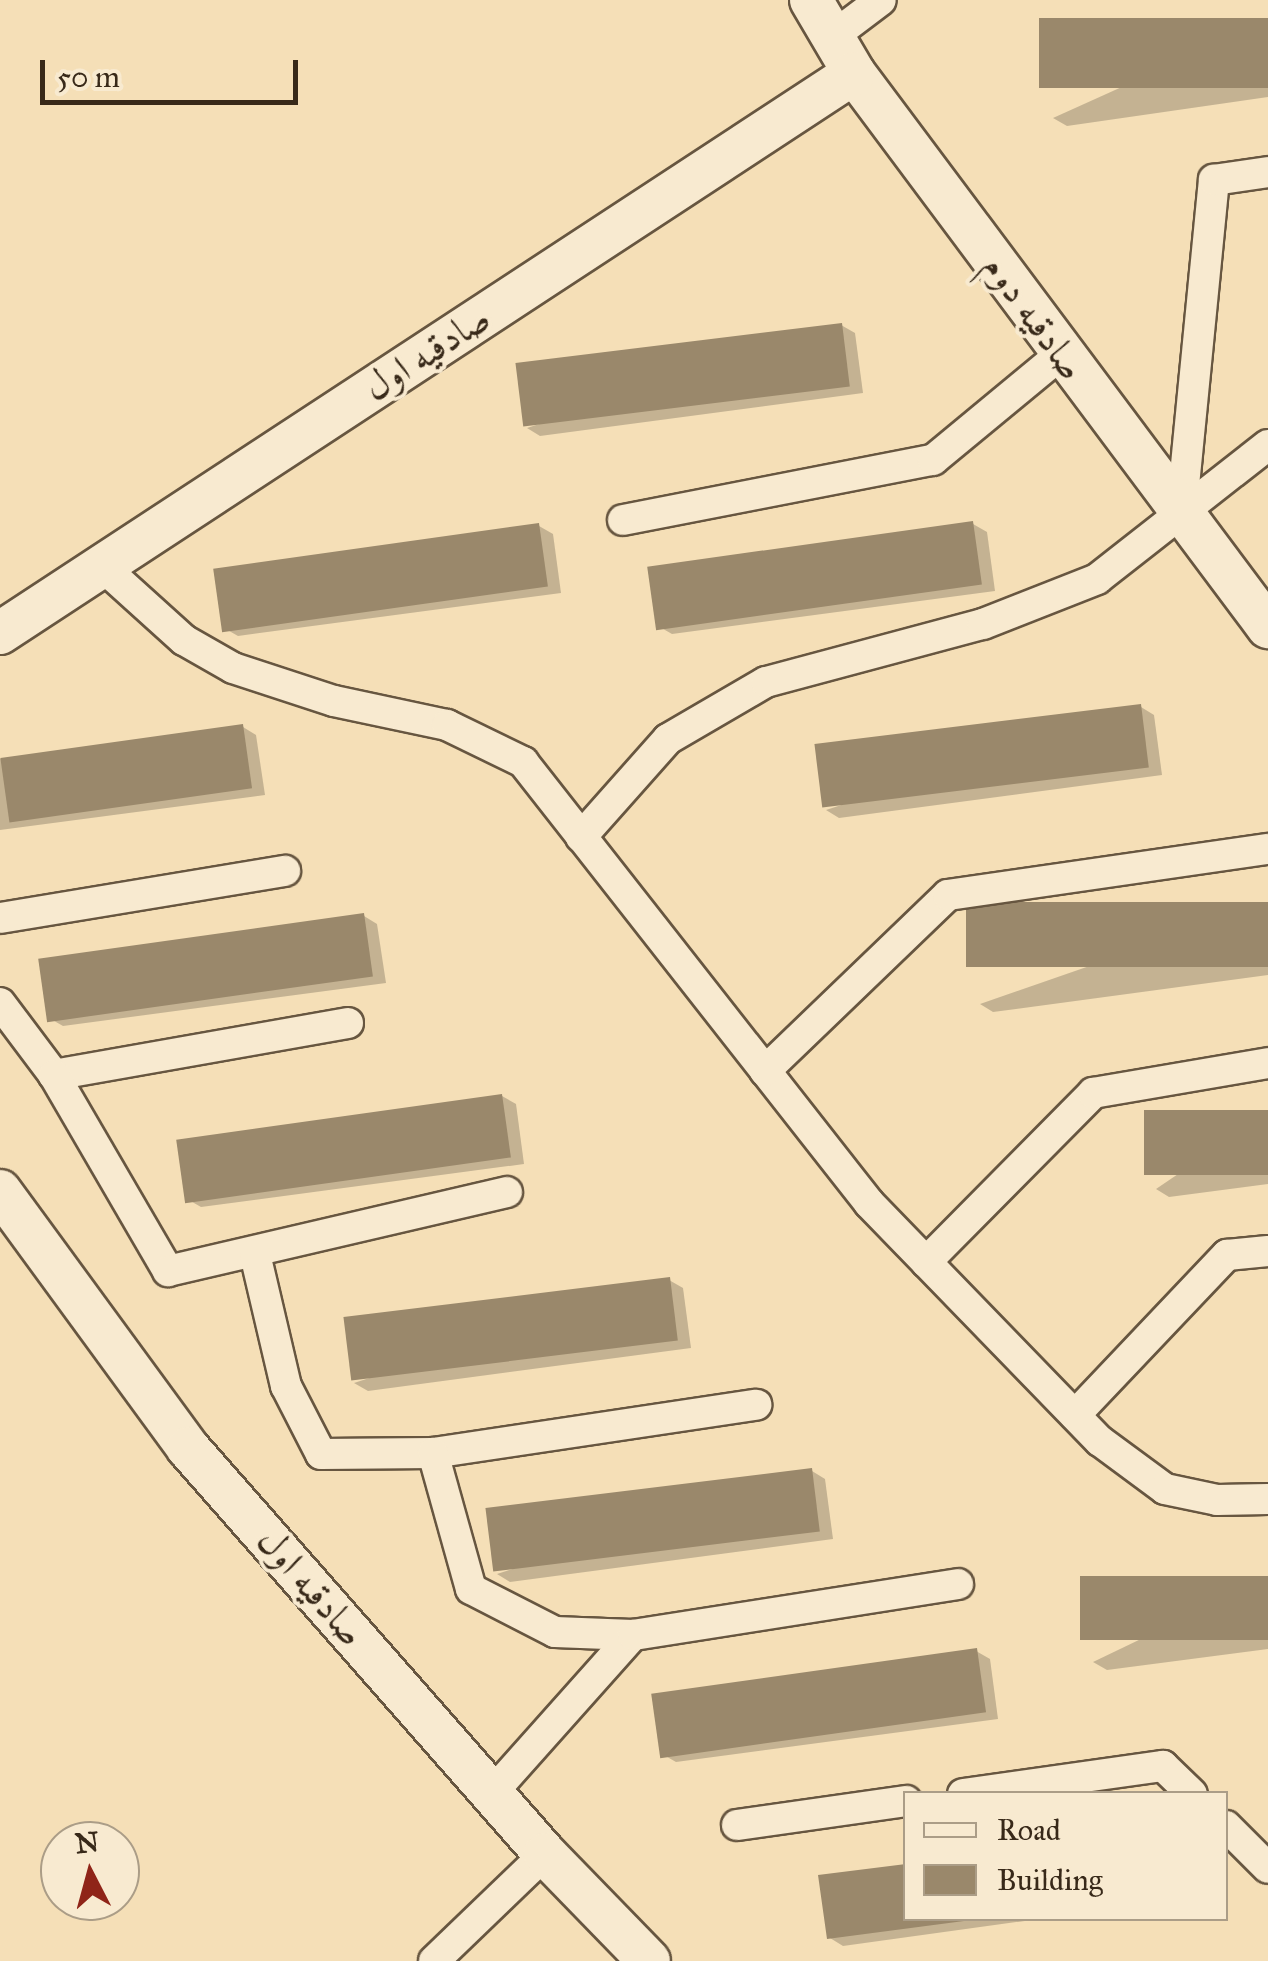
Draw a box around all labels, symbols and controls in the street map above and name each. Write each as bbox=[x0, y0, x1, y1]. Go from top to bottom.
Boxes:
scale bar bbox=[45, 40, 302, 102]
text: 50 m bbox=[57, 59, 120, 95]
street label: صادقیه دوم bbox=[973, 245, 1095, 389]
street label: صادقیه اول bbox=[355, 295, 499, 411]
street label: صادقیه اول bbox=[247, 1519, 375, 1655]
legend bbox=[903, 1791, 1228, 1921]
text: Road bbox=[997, 1812, 1061, 1848]
north arrow bbox=[40, 1821, 140, 1921]
text: N bbox=[73, 1824, 101, 1861]
text: Building bbox=[997, 1862, 1103, 1898]

